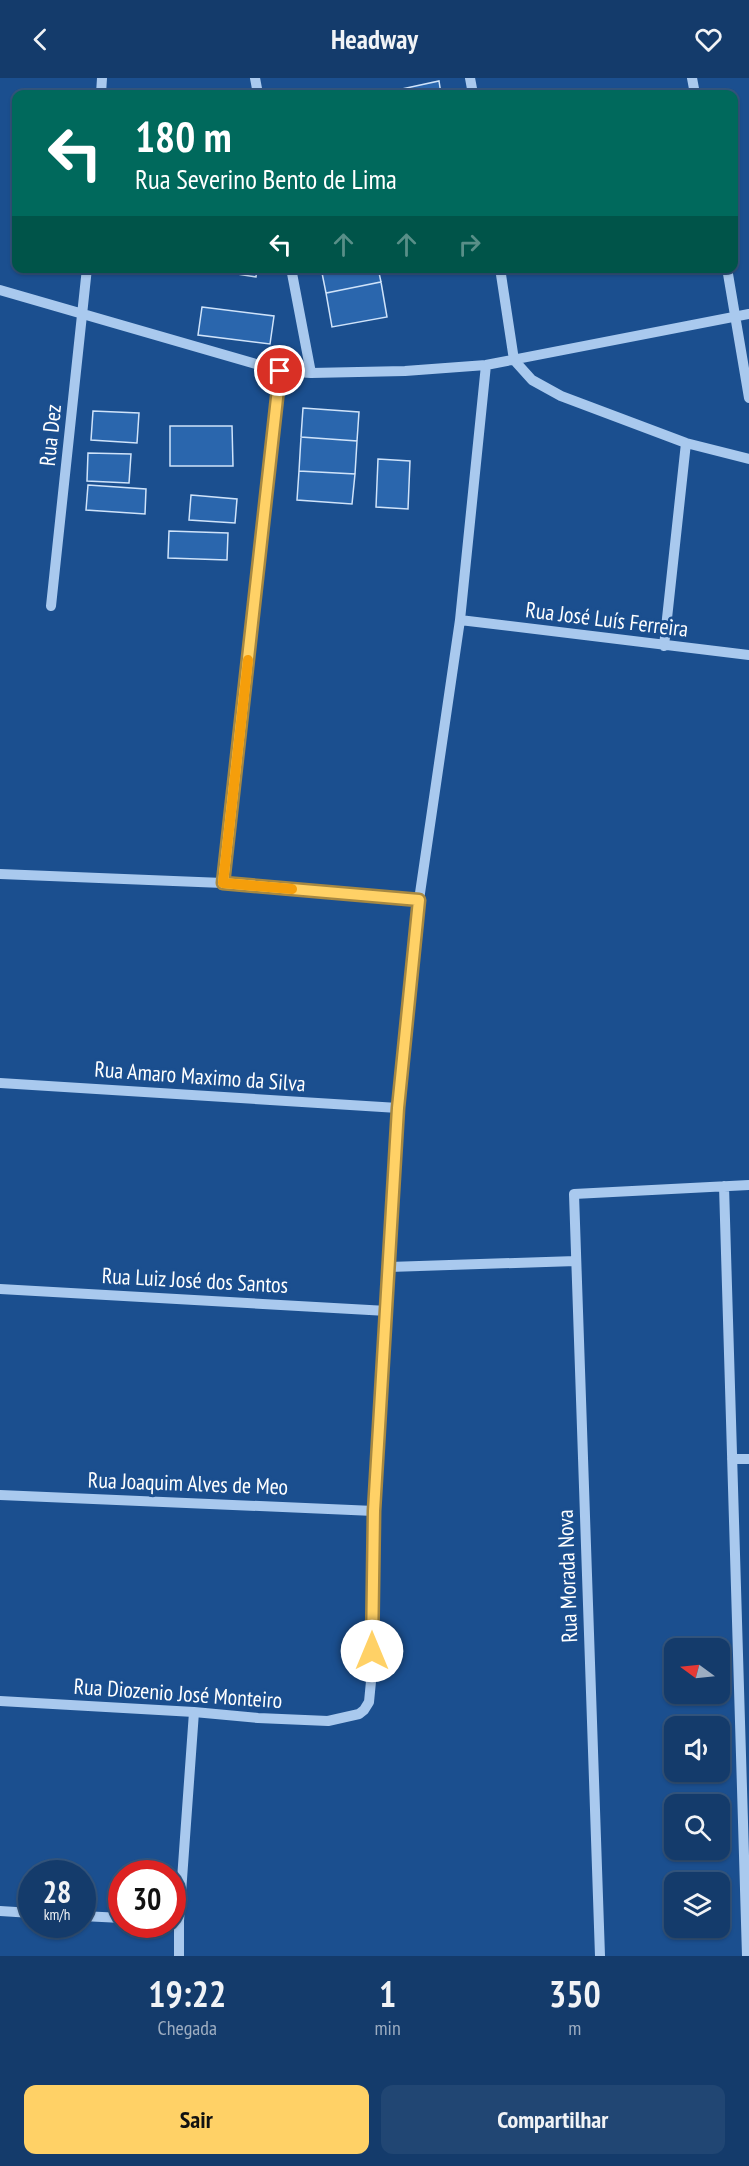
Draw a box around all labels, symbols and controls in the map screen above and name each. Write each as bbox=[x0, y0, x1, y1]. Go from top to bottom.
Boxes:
text: Headway bbox=[331, 22, 418, 56]
icon: back bbox=[24, 23, 57, 56]
icon: heart bbox=[692, 23, 725, 56]
text: 180 m bbox=[135, 109, 232, 164]
icon: left bbox=[36, 114, 114, 192]
text: Rua Severino Bento de Lima bbox=[135, 162, 397, 196]
icon: left bbox=[264, 228, 297, 261]
icon: ahead bbox=[327, 228, 360, 261]
icon: ahead bbox=[390, 228, 423, 261]
icon: right bbox=[453, 228, 486, 261]
pin bbox=[254, 345, 305, 396]
icon: arrive bbox=[263, 354, 296, 387]
street label: Rua Dez bbox=[33, 403, 67, 467]
street label: Rua José Luís Ferreira bbox=[524, 595, 690, 643]
street label: Rua Amaro Maximo da Silva bbox=[94, 1055, 306, 1097]
street label: Rua Luiz José dos Santos bbox=[101, 1261, 289, 1299]
street label: Rua Joaquim Alves de Meo bbox=[87, 1466, 289, 1500]
street label: Rua Morada Nova bbox=[551, 1509, 583, 1643]
position arrow bbox=[340, 1619, 404, 1683]
north arrow bbox=[664, 1638, 730, 1704]
map controls bbox=[664, 1638, 730, 1938]
street label: Rua Diozenio José Monteiro bbox=[73, 1672, 283, 1714]
button: sound bbox=[664, 1716, 730, 1782]
button: search bbox=[664, 1794, 730, 1860]
speed limit sign: 30 bbox=[108, 1860, 186, 1938]
text: 28 bbox=[43, 1872, 71, 1911]
button: layers bbox=[664, 1872, 730, 1938]
text: km/h bbox=[44, 1905, 70, 1924]
text: 19:22 bbox=[148, 1970, 226, 2017]
text: 1 bbox=[379, 1970, 396, 2017]
text: 350 bbox=[549, 1970, 601, 2017]
text: Chegada bbox=[158, 2015, 217, 2041]
text: min bbox=[375, 2015, 401, 2041]
text: m bbox=[568, 2015, 581, 2041]
button: Sair bbox=[24, 2085, 369, 2154]
button: Compartilhar bbox=[381, 2085, 725, 2154]

